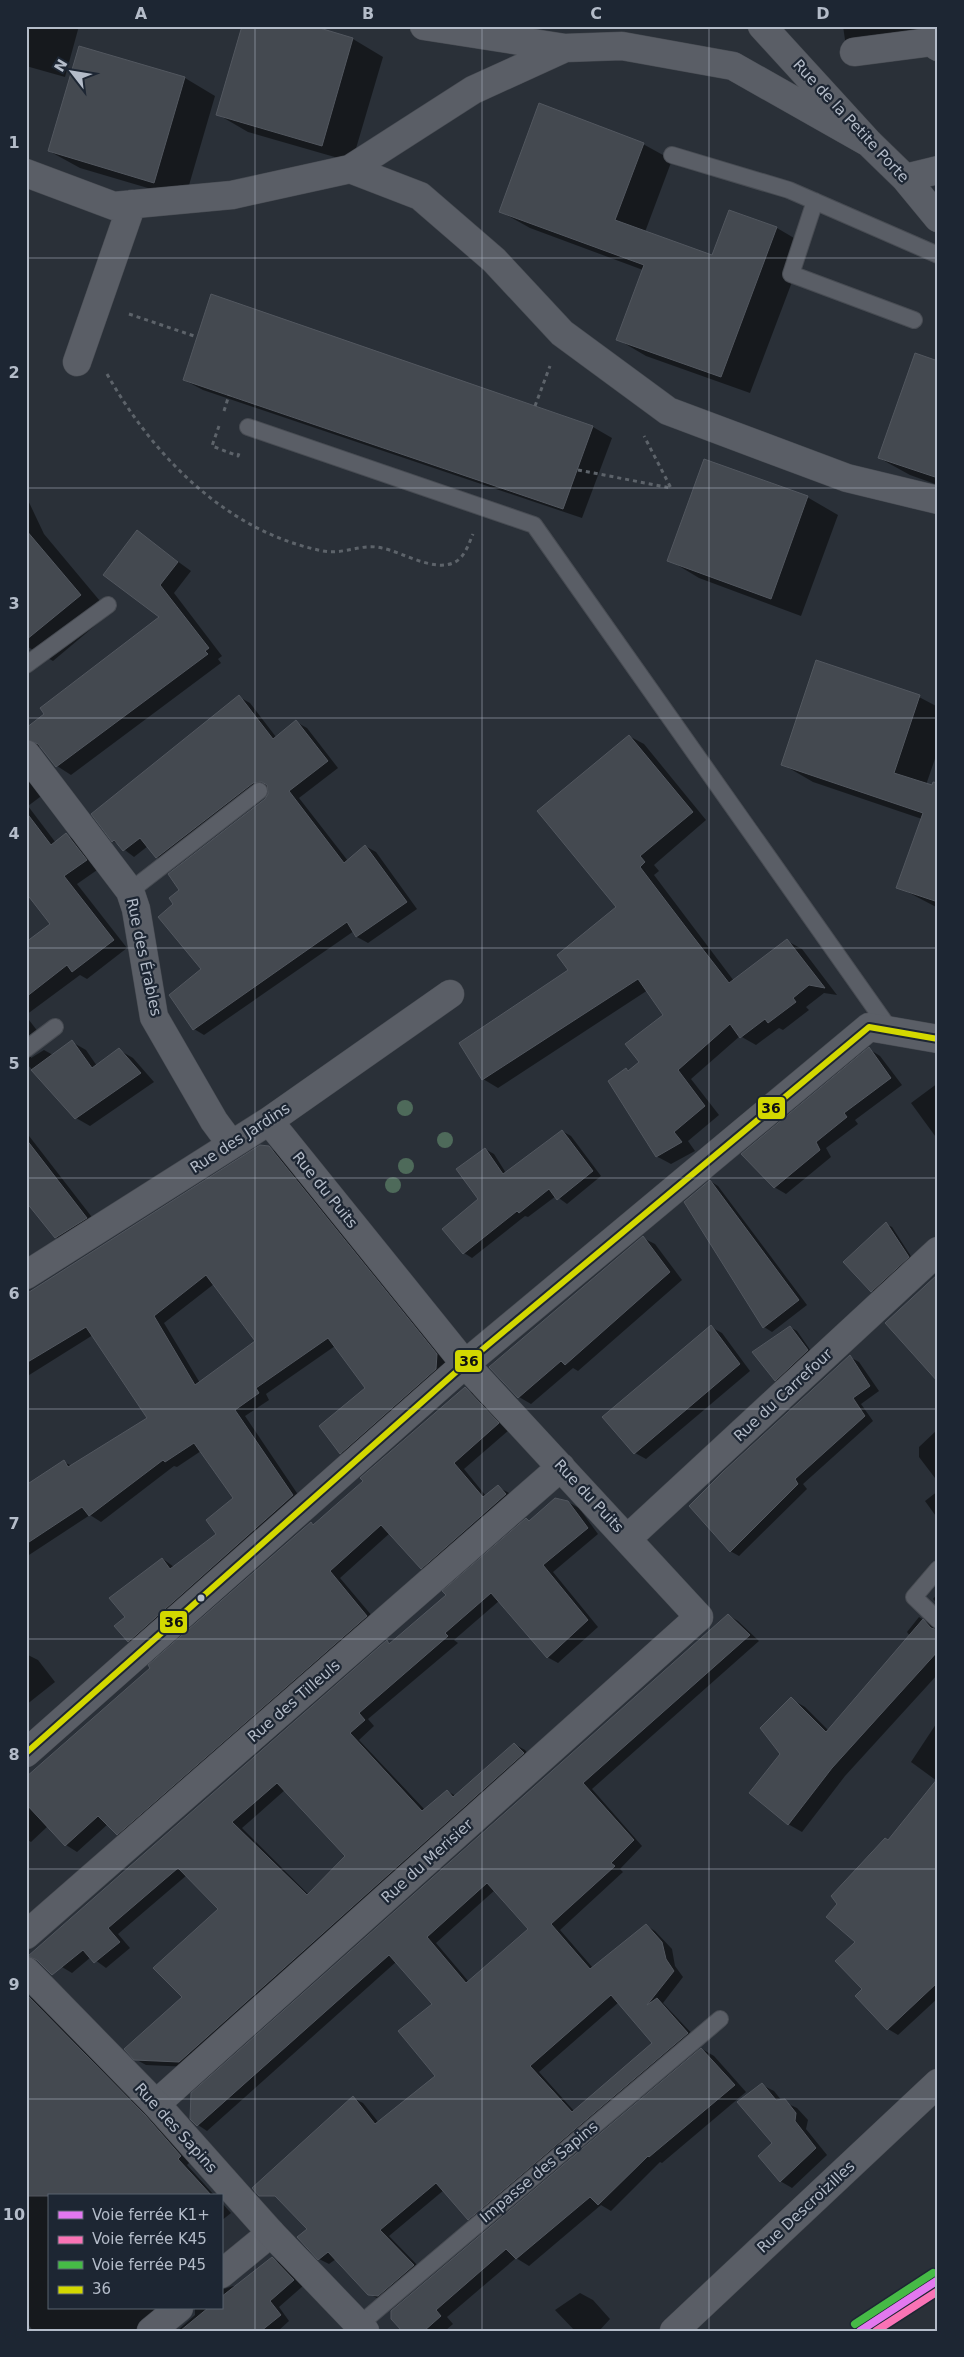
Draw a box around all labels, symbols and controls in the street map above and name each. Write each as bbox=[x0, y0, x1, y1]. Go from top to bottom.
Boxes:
text: A bbox=[135, 4, 148, 23]
text: B bbox=[362, 4, 374, 23]
text: C bbox=[590, 4, 602, 23]
text: D bbox=[816, 4, 830, 23]
north arrow bbox=[48, 48, 98, 98]
text: N bbox=[51, 56, 71, 74]
street label: Rue de la Petite Porte bbox=[789, 56, 913, 186]
text: 1 bbox=[8, 133, 20, 152]
text: 2 bbox=[8, 363, 20, 382]
text: 3 bbox=[8, 594, 20, 613]
text: 4 bbox=[8, 824, 20, 843]
street label: Rue des Érables bbox=[123, 896, 166, 1018]
text: 5 bbox=[8, 1054, 20, 1073]
line badge: 36 bbox=[757, 1096, 786, 1120]
street label: Rue des Jardins bbox=[187, 1099, 293, 1177]
text: 36 bbox=[761, 1100, 781, 1116]
street label: Rue du Puits bbox=[289, 1148, 361, 1232]
text: 6 bbox=[8, 1284, 20, 1303]
street label: Rue du Carrefour bbox=[730, 1344, 836, 1445]
line badge: 36 bbox=[454, 1349, 483, 1373]
text: 36 bbox=[459, 1353, 479, 1369]
street label: Rue du Puits bbox=[551, 1456, 627, 1536]
text: 7 bbox=[8, 1514, 20, 1533]
unlabelled marker bbox=[196, 1593, 206, 1603]
line badge: 36 bbox=[159, 1610, 188, 1634]
text: 36 bbox=[164, 1614, 184, 1630]
street label: Rue des Tilleuls bbox=[244, 1656, 344, 1746]
text: 8 bbox=[8, 1745, 20, 1764]
street label: Rue du Merisier bbox=[378, 1815, 477, 1907]
text: 9 bbox=[8, 1975, 20, 1994]
street label: Rue des Sapins bbox=[131, 2080, 221, 2177]
street label: Impasse des Sapins bbox=[476, 2117, 602, 2227]
street label: Rue Descroizilles bbox=[754, 2157, 859, 2257]
legend bbox=[48, 2194, 222, 2310]
text: 10 bbox=[3, 2205, 25, 2224]
text: Voie ferrée K1+ bbox=[92, 2206, 210, 2224]
text: Voie ferrée K45 bbox=[92, 2230, 207, 2248]
text: Voie ferrée P45 bbox=[92, 2256, 206, 2274]
text: 36 bbox=[92, 2280, 111, 2298]

